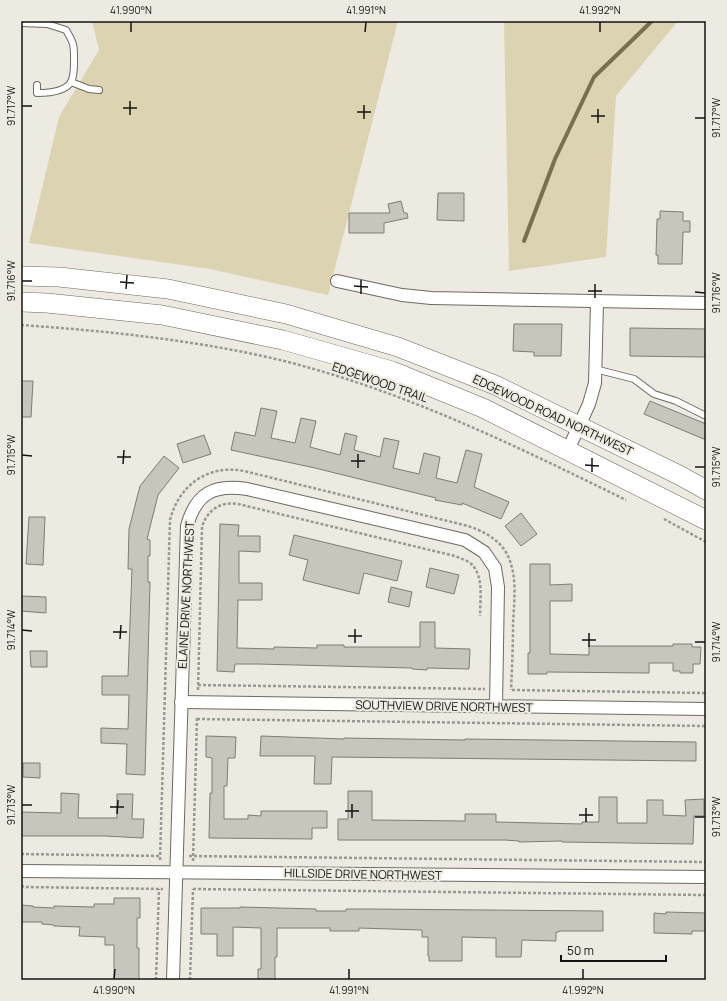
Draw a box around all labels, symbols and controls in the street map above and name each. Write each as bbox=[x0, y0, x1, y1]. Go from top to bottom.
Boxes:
text: 41.990°N bbox=[110, 3, 152, 17]
text: 41.991°N bbox=[346, 3, 386, 17]
text: 41.992°N bbox=[579, 3, 621, 17]
text: 91.717°W bbox=[4, 85, 18, 126]
text: 91.717°W bbox=[709, 97, 723, 138]
text: 91.716°W bbox=[4, 260, 18, 302]
text: 91.716°W bbox=[709, 272, 723, 314]
street label: EDGEWOOD TRAIL bbox=[330, 358, 430, 406]
street label: EDGEWOOD ROAD NORTHWEST bbox=[470, 370, 637, 460]
text: 91.715°W bbox=[4, 434, 18, 475]
text: 91.715°W bbox=[709, 446, 723, 487]
street label: ELAINE DRIVE NORTHWEST bbox=[174, 520, 198, 669]
text: 91.714°W bbox=[4, 609, 18, 650]
text: 91.714°W bbox=[709, 621, 723, 662]
street label: SOUTHVIEW DRIVE NORTHWEST bbox=[355, 696, 534, 716]
text: 91.713°W bbox=[4, 784, 18, 825]
text: 91.713°W bbox=[709, 796, 723, 837]
street label: HILLSIDE DRIVE NORTHWEST bbox=[284, 864, 443, 884]
scale bar bbox=[561, 937, 666, 963]
text: 50 m bbox=[567, 942, 594, 959]
text: 41.990°N bbox=[93, 983, 135, 997]
text: 41.991°N bbox=[329, 983, 369, 997]
text: 41.992°N bbox=[562, 983, 604, 997]

